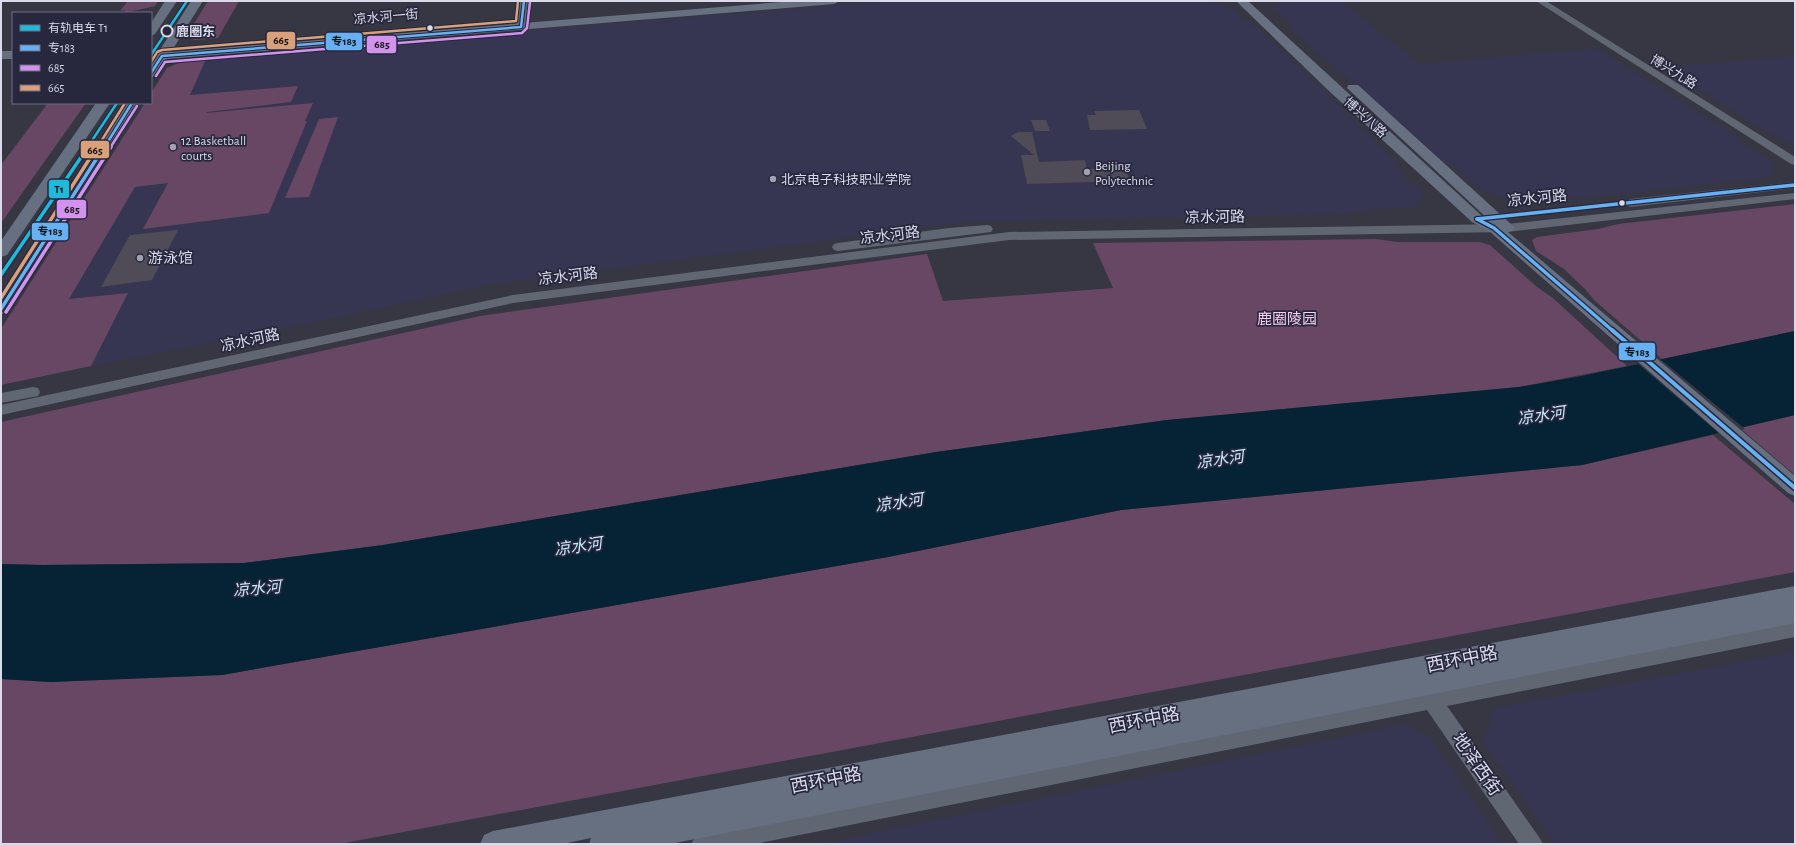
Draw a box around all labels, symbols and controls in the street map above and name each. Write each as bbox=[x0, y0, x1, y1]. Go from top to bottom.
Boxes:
street label: 凉水河一街 bbox=[353, 6, 419, 27]
legend bbox=[12, 12, 152, 104]
text: 有轨电车 T1 bbox=[48, 21, 108, 34]
unlabelled marker bbox=[425, 23, 435, 33]
marker: 鹿圈东 bbox=[160, 24, 174, 38]
place label: 鹿圈东 bbox=[176, 24, 215, 39]
line badge: 665 bbox=[266, 31, 296, 50]
line badge: 专183 bbox=[325, 32, 363, 51]
text: 665 bbox=[273, 35, 289, 46]
text: 专183 bbox=[331, 35, 357, 47]
line badge: 685 bbox=[366, 35, 397, 54]
text: 685 bbox=[374, 39, 390, 50]
text: 专183 bbox=[48, 41, 75, 54]
street label: 博兴九路 bbox=[1648, 51, 1700, 92]
text: 685 bbox=[48, 62, 64, 74]
text: 665 bbox=[48, 82, 64, 94]
street label: 博兴八路 bbox=[1341, 94, 1390, 140]
place label: 12 Basketball courts bbox=[181, 135, 246, 163]
line badge: 665 bbox=[80, 140, 110, 159]
marker: 12 Basketball courts bbox=[168, 142, 178, 152]
text: 665 bbox=[87, 145, 103, 156]
place label: Beijing Polytechnic bbox=[1095, 160, 1153, 188]
marker: Beijing Polytechnic bbox=[1082, 167, 1092, 177]
place label: 北京电子科技职业学院 bbox=[781, 172, 911, 187]
marker: 北京电子科技职业学院 bbox=[768, 174, 778, 184]
line badge: T1 bbox=[48, 179, 70, 199]
text: T1 bbox=[54, 184, 64, 195]
street label: 凉水河路 bbox=[1506, 187, 1568, 209]
unlabelled marker bbox=[1617, 198, 1627, 208]
line badge: 685 bbox=[56, 199, 87, 219]
text: 685 bbox=[64, 204, 80, 215]
street label: 凉水河路 bbox=[1185, 208, 1245, 226]
line badge: 专183 bbox=[31, 222, 69, 241]
street label: 凉水河路 bbox=[859, 223, 921, 247]
text: 专183 bbox=[37, 225, 63, 237]
place label: 游泳馆 bbox=[148, 250, 193, 266]
marker: 游泳馆 bbox=[135, 253, 145, 263]
street label: 凉水河路 bbox=[537, 264, 599, 288]
park label: 鹿圈陵园 bbox=[1257, 311, 1317, 327]
street label: 凉水河路 bbox=[219, 326, 281, 354]
line badge: 专183 bbox=[1618, 342, 1656, 361]
text: 专183 bbox=[1624, 346, 1650, 358]
water label: 凉水河 bbox=[1516, 403, 1569, 427]
water label: 凉水河 bbox=[1195, 447, 1248, 471]
water label: 凉水河 bbox=[874, 490, 927, 514]
water label: 凉水河 bbox=[553, 534, 606, 558]
water label: 凉水河 bbox=[232, 578, 285, 599]
street label: 西环中路 bbox=[1425, 642, 1499, 676]
street label: 西环中路 bbox=[1107, 703, 1181, 737]
street label: 地泽西街 bbox=[1448, 729, 1506, 799]
street label: 西环中路 bbox=[789, 763, 863, 797]

